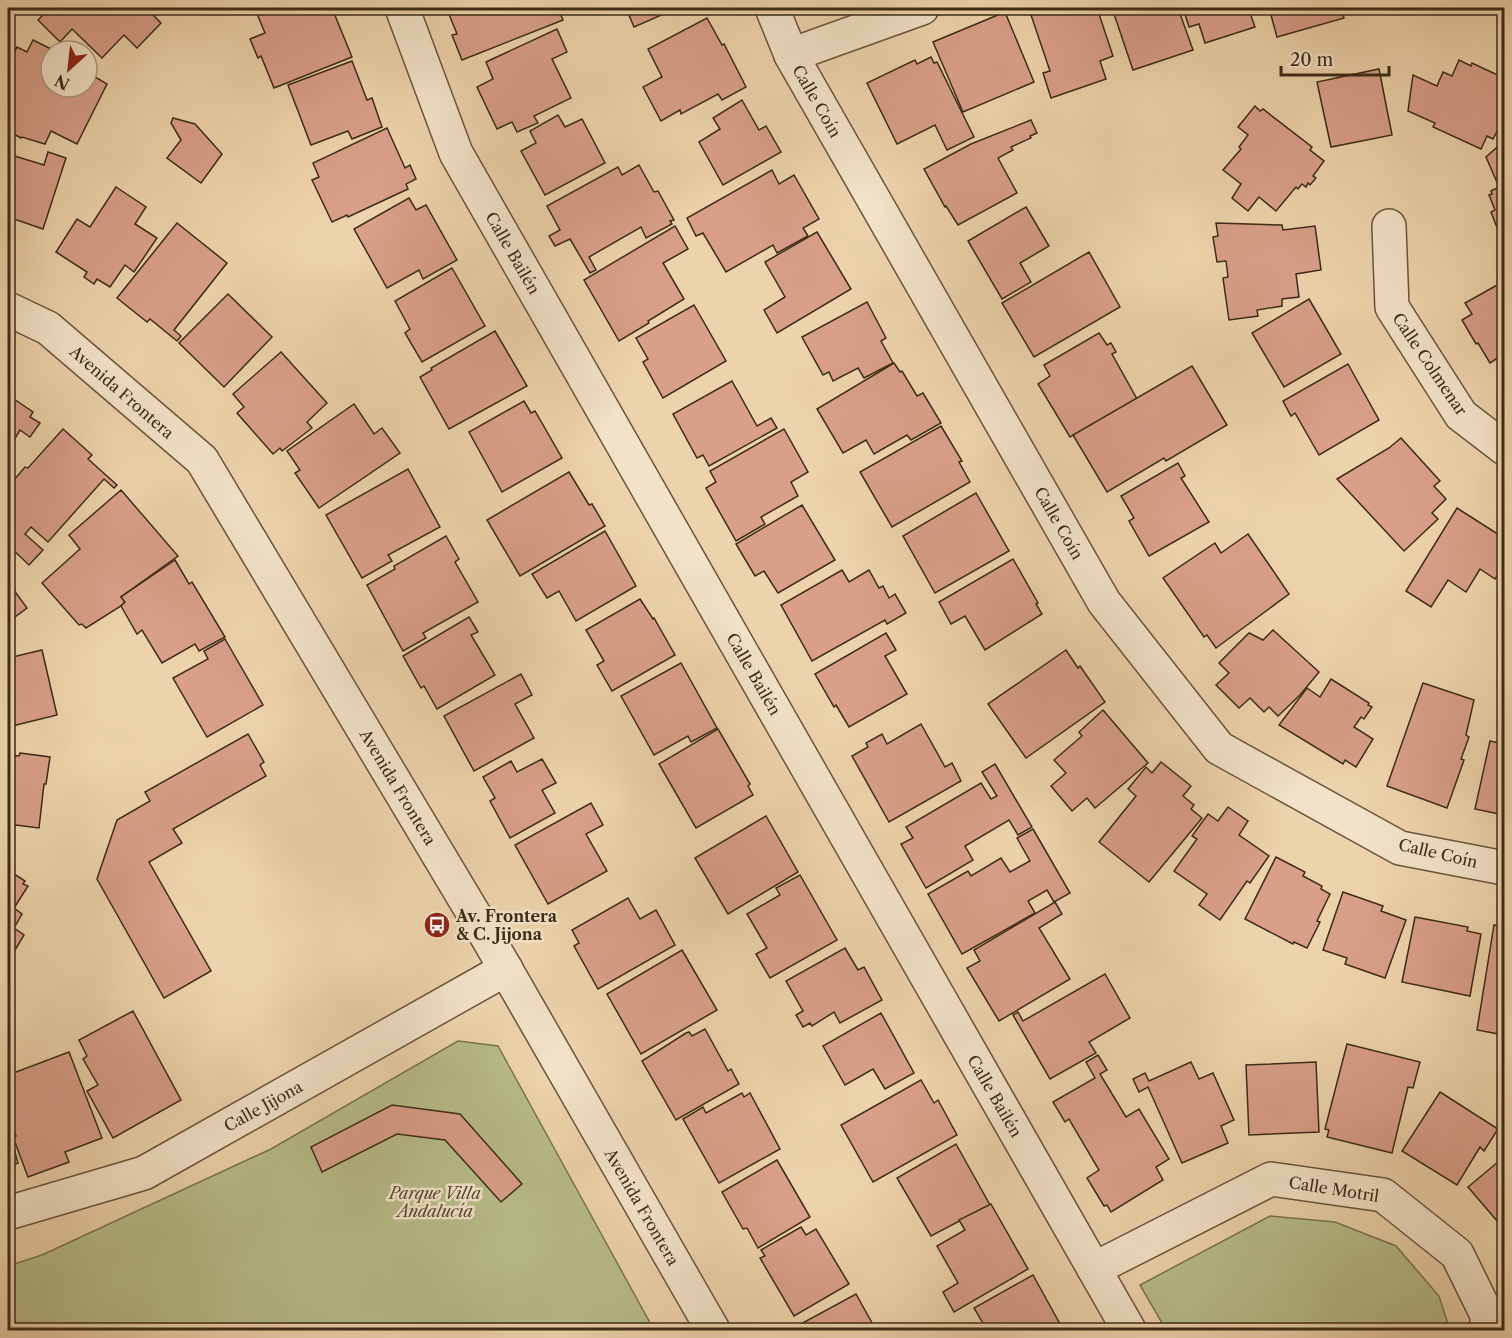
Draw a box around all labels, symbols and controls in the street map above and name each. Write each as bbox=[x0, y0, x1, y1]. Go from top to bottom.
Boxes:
north arrow bbox=[39, 39, 99, 99]
scale bar bbox=[1281, 39, 1389, 77]
text: 20 m bbox=[1290, 49, 1334, 71]
street label: Calle Coín bbox=[788, 61, 846, 141]
text: N bbox=[51, 70, 73, 94]
street label: Calle Bailén bbox=[481, 208, 545, 298]
street label: Calle Colmenar bbox=[1388, 309, 1472, 419]
street label: Avenida Frontera bbox=[65, 341, 179, 443]
street label: Calle Coín bbox=[1030, 483, 1088, 563]
street label: Calle Bailén bbox=[722, 629, 786, 719]
street label: Avenida Frontera bbox=[355, 725, 441, 849]
street label: Calle Coín bbox=[1397, 834, 1479, 872]
place label: Av. Frontera & C. Jijona bbox=[455, 906, 558, 944]
bus stop icon: Av. Frontera & C. Jijona bbox=[422, 910, 452, 940]
street label: Calle Bailén bbox=[963, 1051, 1027, 1141]
street label: Calle Jijona bbox=[220, 1076, 306, 1136]
street label: Avenida Frontera bbox=[600, 1144, 684, 1269]
street label: Calle Motril bbox=[1287, 1172, 1381, 1206]
park label: Parque Villa Andalucía bbox=[387, 1183, 481, 1221]

